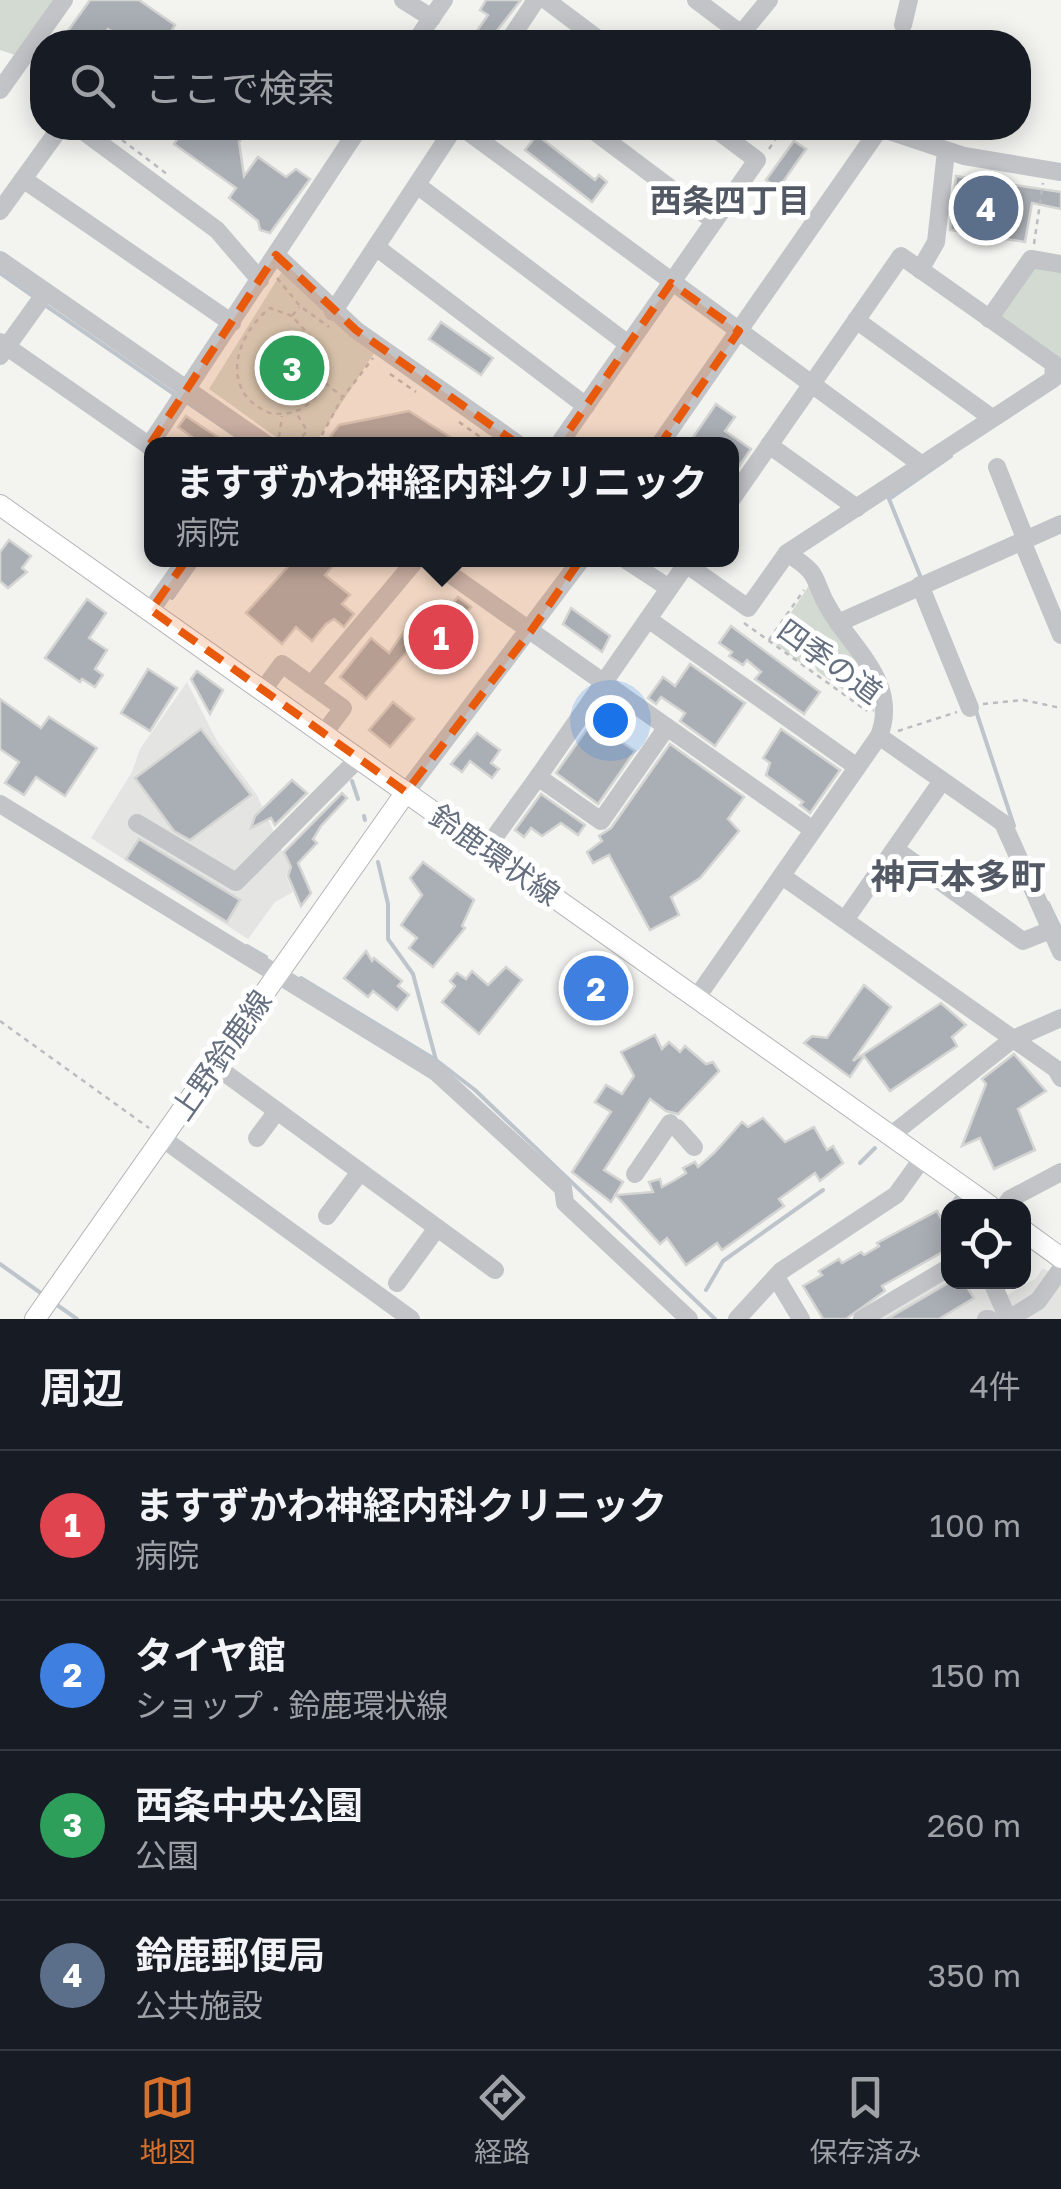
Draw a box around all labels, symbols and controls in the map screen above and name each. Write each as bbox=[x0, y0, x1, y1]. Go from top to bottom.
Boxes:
search box bbox=[30, 30, 1031, 140]
icon: search bbox=[65, 58, 120, 113]
text: ここで検索 bbox=[145, 65, 335, 110]
pin: 4 bbox=[954, 170, 1018, 246]
district label: 西条四丁目 bbox=[650, 181, 810, 219]
pin: 3 bbox=[260, 330, 324, 406]
popup bbox=[144, 437, 739, 567]
text: ますずかわ神経内科クリニック bbox=[175, 459, 708, 504]
text: 病院 bbox=[175, 513, 240, 551]
pin: 1 bbox=[408, 600, 474, 674]
street label: 四季の道 bbox=[771, 611, 889, 711]
your location bbox=[585, 695, 636, 746]
street label: 鈴鹿環状線 bbox=[423, 797, 567, 913]
district label: 神戸本多町 bbox=[870, 855, 1046, 897]
pin: 2 bbox=[564, 950, 628, 1026]
street label: 上野鈴鹿線 bbox=[163, 983, 279, 1127]
map controls bbox=[941, 1199, 1031, 1289]
button: locate bbox=[941, 1199, 1031, 1289]
text: 周辺 bbox=[40, 1362, 124, 1412]
text: 4件 bbox=[969, 1367, 1021, 1405]
text: ますずかわ神経内科クリニック bbox=[135, 1482, 667, 1527]
text: 1 bbox=[64, 1506, 81, 1544]
text: 100 m bbox=[929, 1506, 1021, 1544]
text: 病院 bbox=[135, 1536, 199, 1574]
text: タイヤ館 bbox=[135, 1632, 286, 1677]
text: 2 bbox=[63, 1656, 82, 1694]
text: 150 m bbox=[931, 1656, 1021, 1694]
text: ショップ · 鈴鹿環状線 bbox=[135, 1686, 449, 1724]
text: 西条中央公園 bbox=[135, 1782, 363, 1827]
text: 3 bbox=[63, 1806, 82, 1844]
text: 260 m bbox=[927, 1806, 1021, 1844]
text: 公園 bbox=[135, 1836, 199, 1874]
text: 鈴鹿郵便局 bbox=[135, 1932, 325, 1977]
text: 4 bbox=[62, 1956, 83, 1994]
text: 350 m bbox=[928, 1956, 1021, 1994]
text: 公共施設 bbox=[135, 1986, 263, 2024]
tab: 地図 bbox=[139, 2070, 196, 2170]
tab: 経路 bbox=[474, 2070, 531, 2170]
tab: 保存済み bbox=[809, 2070, 922, 2170]

